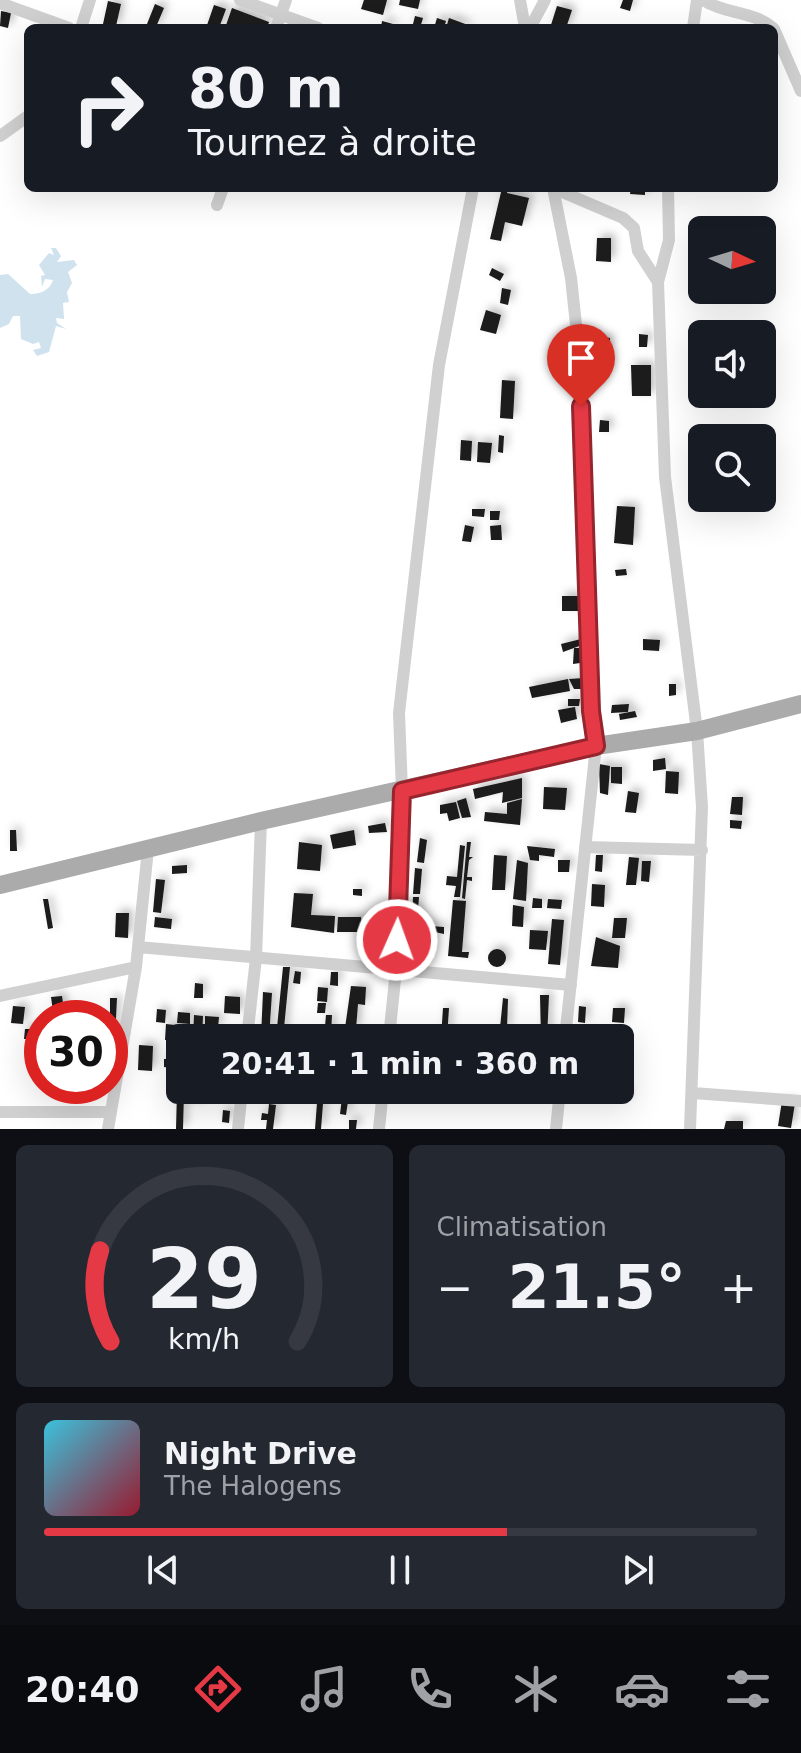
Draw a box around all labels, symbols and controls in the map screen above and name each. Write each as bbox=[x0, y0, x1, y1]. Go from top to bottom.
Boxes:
text: 80 m bbox=[188, 55, 344, 120]
icon: right bbox=[56, 56, 160, 160]
text: Tournez à droite bbox=[188, 122, 477, 163]
north arrow bbox=[688, 216, 776, 304]
map controls bbox=[688, 216, 776, 512]
button: sound bbox=[688, 320, 776, 408]
pin bbox=[547, 324, 615, 406]
icon: arrive bbox=[559, 336, 603, 380]
button: search bbox=[688, 424, 776, 512]
position arrow bbox=[355, 898, 439, 982]
speed limit sign: 30 bbox=[24, 1000, 128, 1104]
text: 20:41 · 1 min · 360 m bbox=[221, 1046, 579, 1081]
text: Climatisation bbox=[437, 1212, 607, 1242]
text: 29 bbox=[146, 1231, 262, 1328]
text: 21.5° bbox=[508, 1252, 686, 1322]
text: − bbox=[437, 1262, 473, 1313]
text: + bbox=[720, 1262, 757, 1313]
text: km/h bbox=[168, 1322, 240, 1356]
text: Night Drive bbox=[164, 1436, 357, 1471]
text: The Halogens bbox=[164, 1471, 342, 1501]
icon: previous bbox=[141, 1548, 185, 1592]
icon: pause bbox=[378, 1548, 422, 1592]
icon: next bbox=[616, 1548, 660, 1592]
icon: directions bbox=[190, 1661, 246, 1717]
icon: music bbox=[296, 1661, 352, 1717]
icon: phone bbox=[402, 1661, 458, 1717]
icon: climate bbox=[508, 1661, 564, 1717]
icon: car bbox=[614, 1661, 670, 1717]
icon: filters bbox=[720, 1661, 776, 1717]
text: 20:40 bbox=[25, 1669, 140, 1710]

